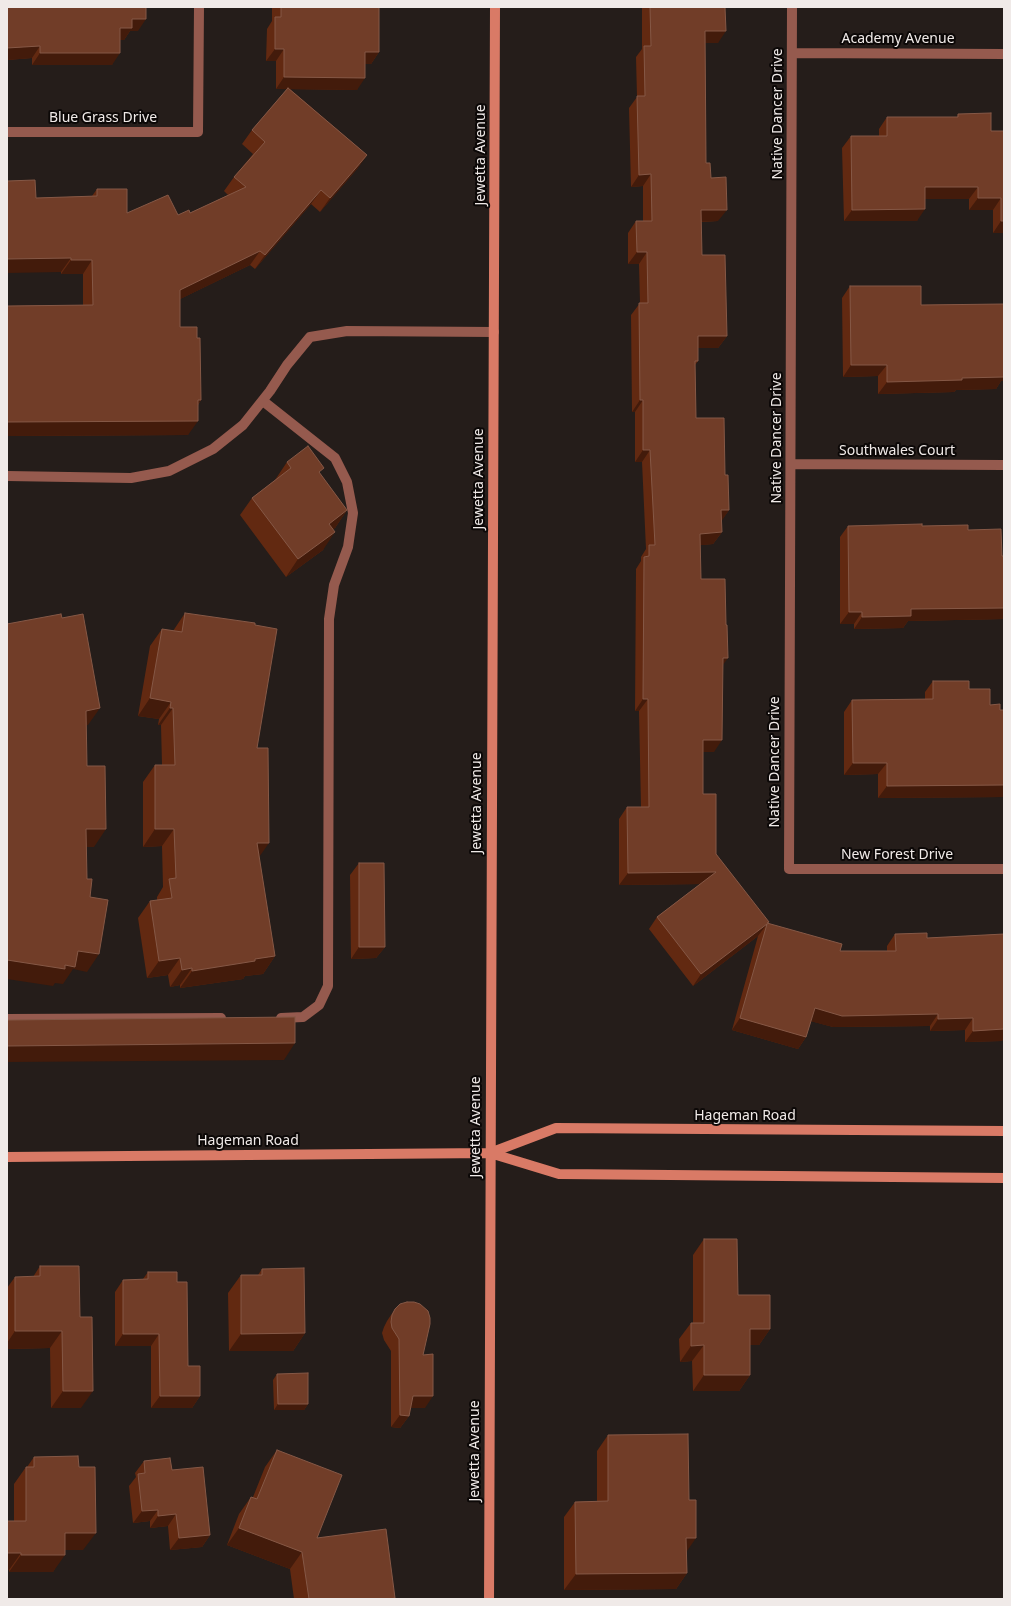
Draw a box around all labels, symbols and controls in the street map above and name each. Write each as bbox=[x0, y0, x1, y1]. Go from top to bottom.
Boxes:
street label: Academy Avenue bbox=[841, 31, 955, 47]
street label: Native Dancer Drive bbox=[770, 48, 786, 180]
street label: Jewetta Avenue bbox=[473, 104, 489, 206]
street label: Blue Grass Drive bbox=[49, 110, 157, 126]
street label: Native Dancer Drive bbox=[769, 372, 785, 504]
street label: Jewetta Avenue bbox=[471, 428, 487, 530]
street label: Southwales Court bbox=[839, 443, 955, 459]
street label: Native Dancer Drive bbox=[767, 696, 783, 828]
street label: Jewetta Avenue bbox=[469, 752, 485, 854]
street label: New Forest Drive bbox=[841, 847, 953, 863]
street label: Jewetta Avenue bbox=[468, 1076, 484, 1178]
street label: Hageman Road bbox=[694, 1108, 796, 1124]
street label: Hageman Road bbox=[197, 1133, 299, 1149]
street label: Jewetta Avenue bbox=[467, 1400, 483, 1502]

